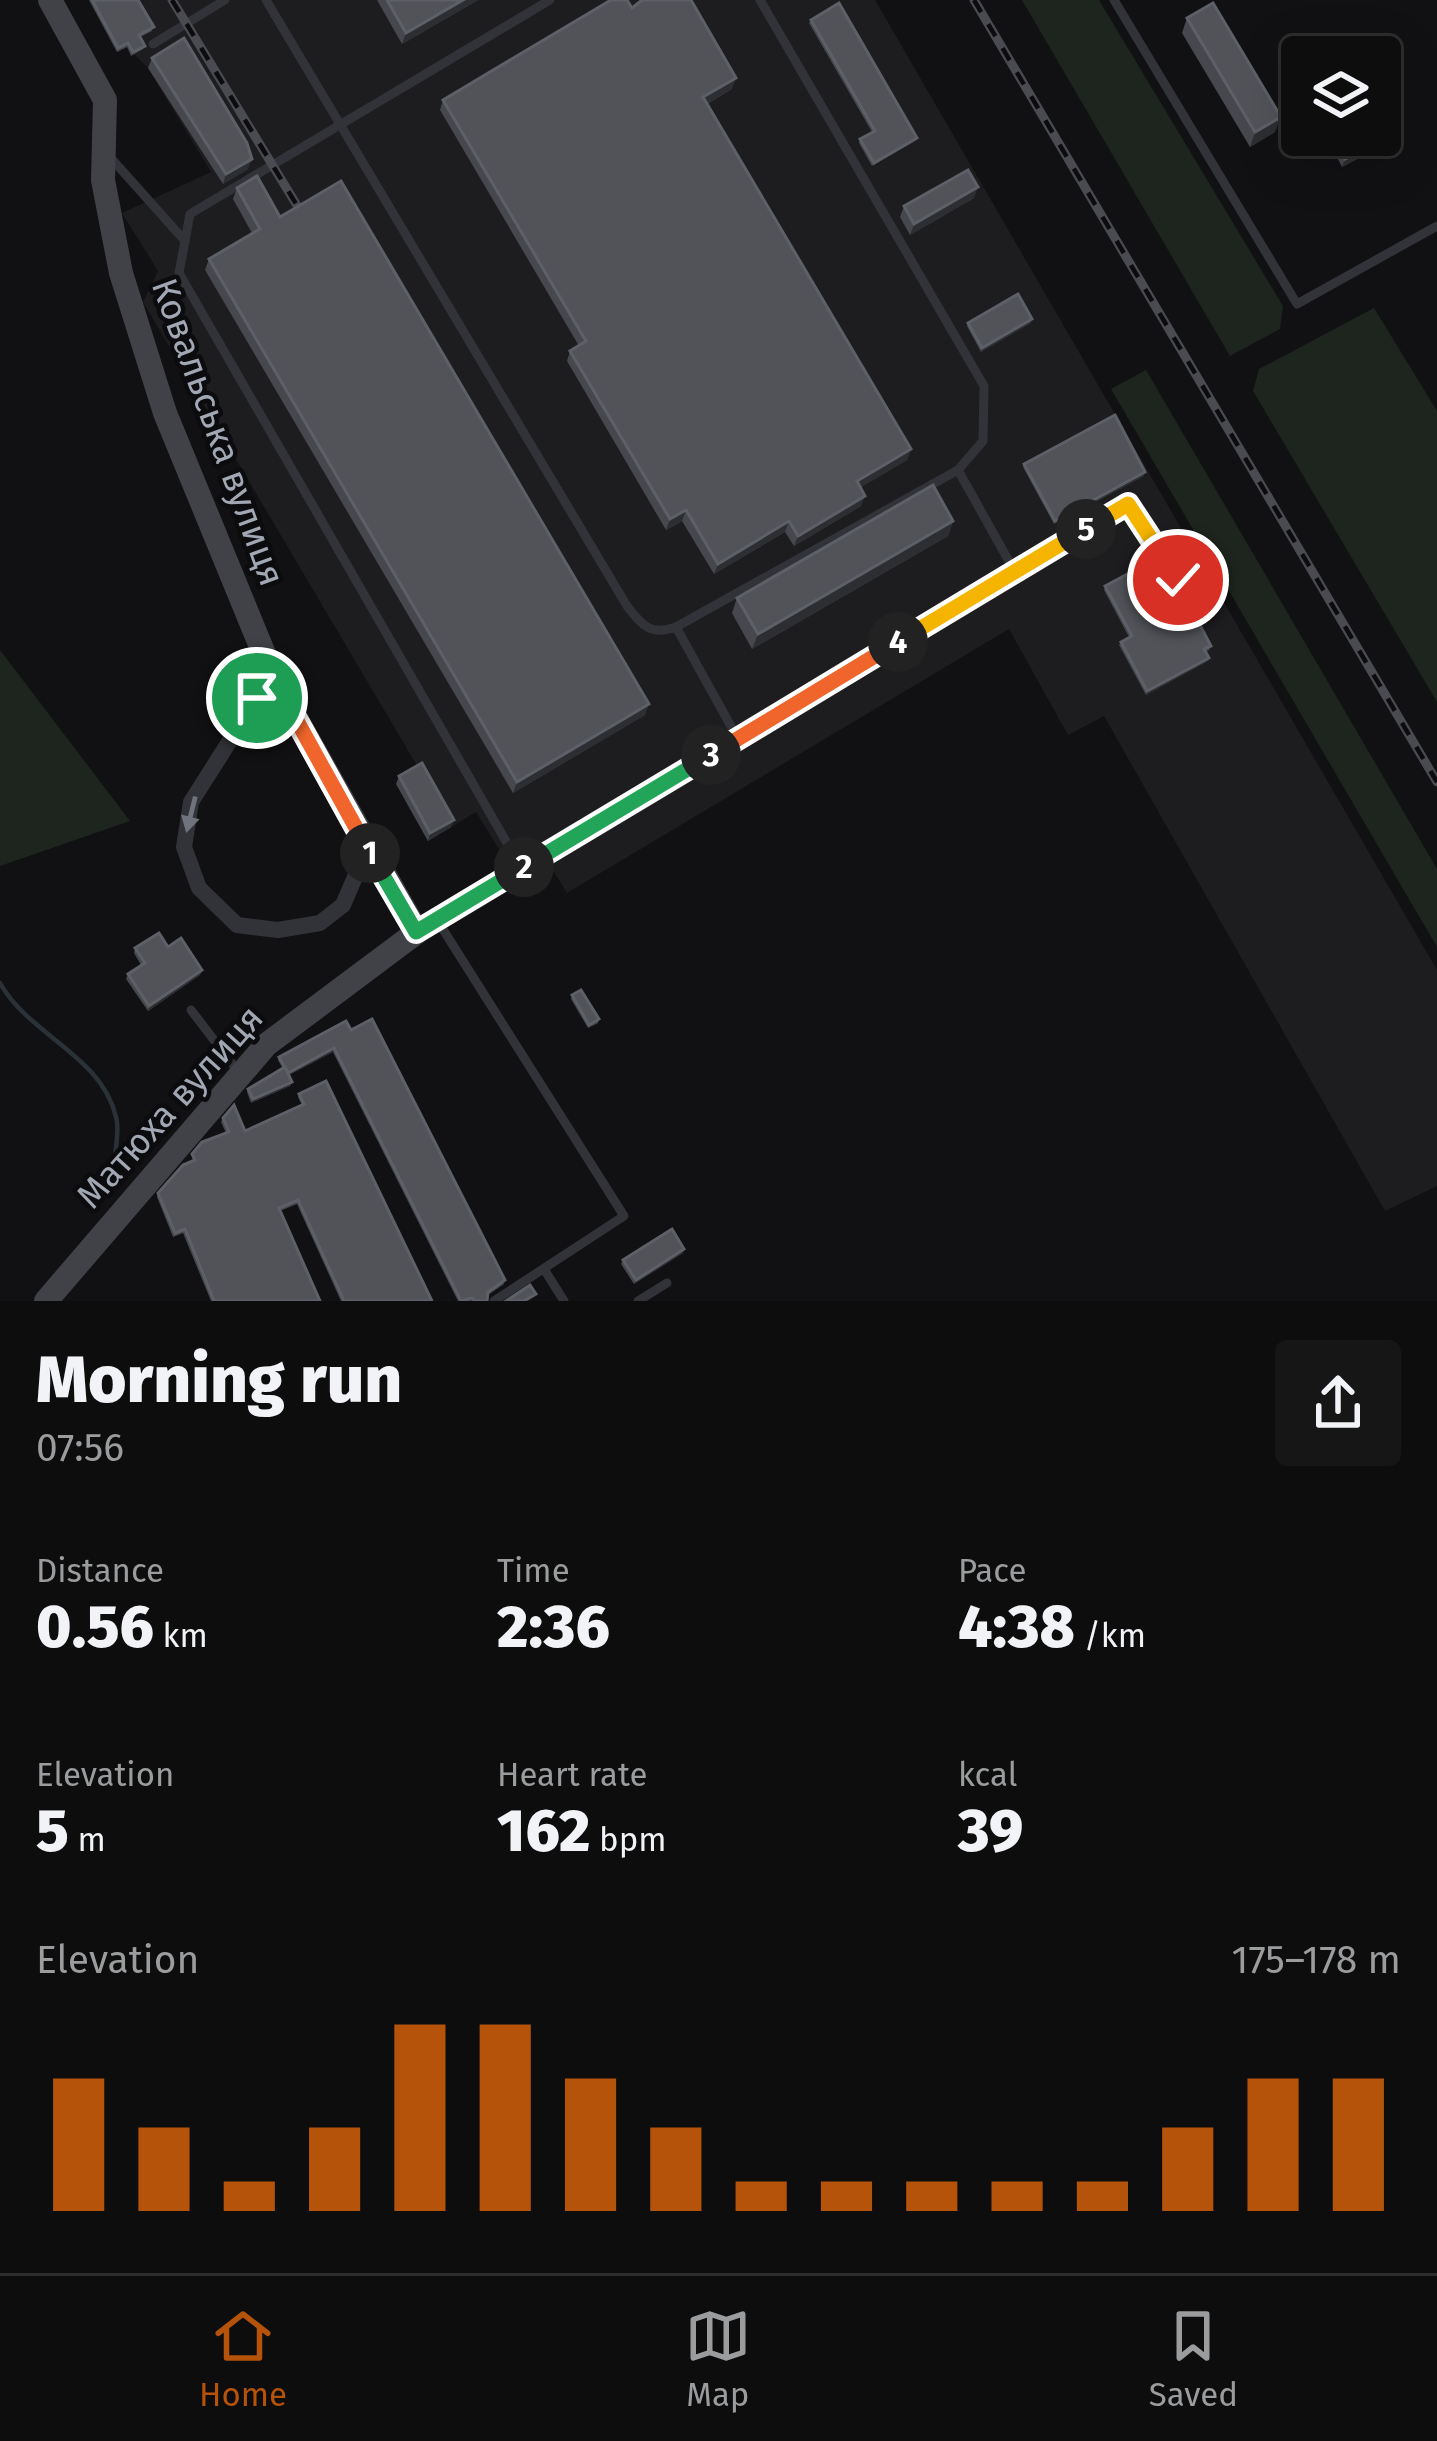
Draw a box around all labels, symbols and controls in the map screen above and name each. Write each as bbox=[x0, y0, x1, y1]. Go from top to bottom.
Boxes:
map controls bbox=[1281, 36, 1401, 156]
button: layers bbox=[1281, 36, 1401, 156]
street label: Ковальська вулиця bbox=[142, 272, 294, 592]
pin: 5 bbox=[1056, 499, 1116, 559]
text: 5 bbox=[1077, 509, 1095, 549]
pin bbox=[1127, 529, 1229, 631]
icon: check bbox=[1145, 547, 1211, 613]
pin: 4 bbox=[868, 612, 928, 672]
text: 4 bbox=[889, 622, 907, 662]
pin bbox=[206, 647, 308, 749]
icon: arrive bbox=[224, 665, 290, 731]
pin: 3 bbox=[681, 725, 741, 785]
text: 3 bbox=[702, 735, 720, 775]
one-way arrow bbox=[181, 796, 200, 833]
pin: 1 bbox=[340, 823, 400, 883]
text: 1 bbox=[362, 833, 378, 873]
pin: 2 bbox=[494, 837, 554, 897]
text: 2 bbox=[515, 847, 533, 887]
street label: Матюха вулиця bbox=[68, 997, 272, 1217]
text: Morning run bbox=[36, 1340, 402, 1419]
button: share bbox=[1275, 1340, 1401, 1466]
text: 07:56 bbox=[36, 1425, 124, 1471]
text: Distance bbox=[36, 1551, 164, 1591]
text: Time bbox=[497, 1551, 570, 1591]
text: Pace bbox=[958, 1551, 1026, 1591]
text: 0.56 bbox=[36, 1591, 154, 1663]
text: 2:36 bbox=[497, 1591, 610, 1663]
text: 4:38 bbox=[958, 1591, 1075, 1663]
text: km bbox=[154, 1616, 208, 1656]
text: /km bbox=[1075, 1616, 1146, 1656]
text: Elevation bbox=[36, 1755, 174, 1795]
text: Heart rate bbox=[497, 1755, 647, 1795]
text: kcal bbox=[958, 1755, 1017, 1795]
text: 5 bbox=[36, 1795, 69, 1867]
text: 162 bbox=[497, 1795, 590, 1867]
text: 39 bbox=[958, 1795, 1023, 1867]
text: m bbox=[69, 1820, 106, 1860]
text: bpm bbox=[590, 1820, 667, 1860]
text: Elevation bbox=[36, 1937, 199, 1983]
text: 175–178 m bbox=[1232, 1937, 1401, 1983]
tab: Home bbox=[199, 2303, 287, 2415]
tab: Map bbox=[685, 2303, 751, 2415]
tab: Saved bbox=[1149, 2303, 1238, 2415]

